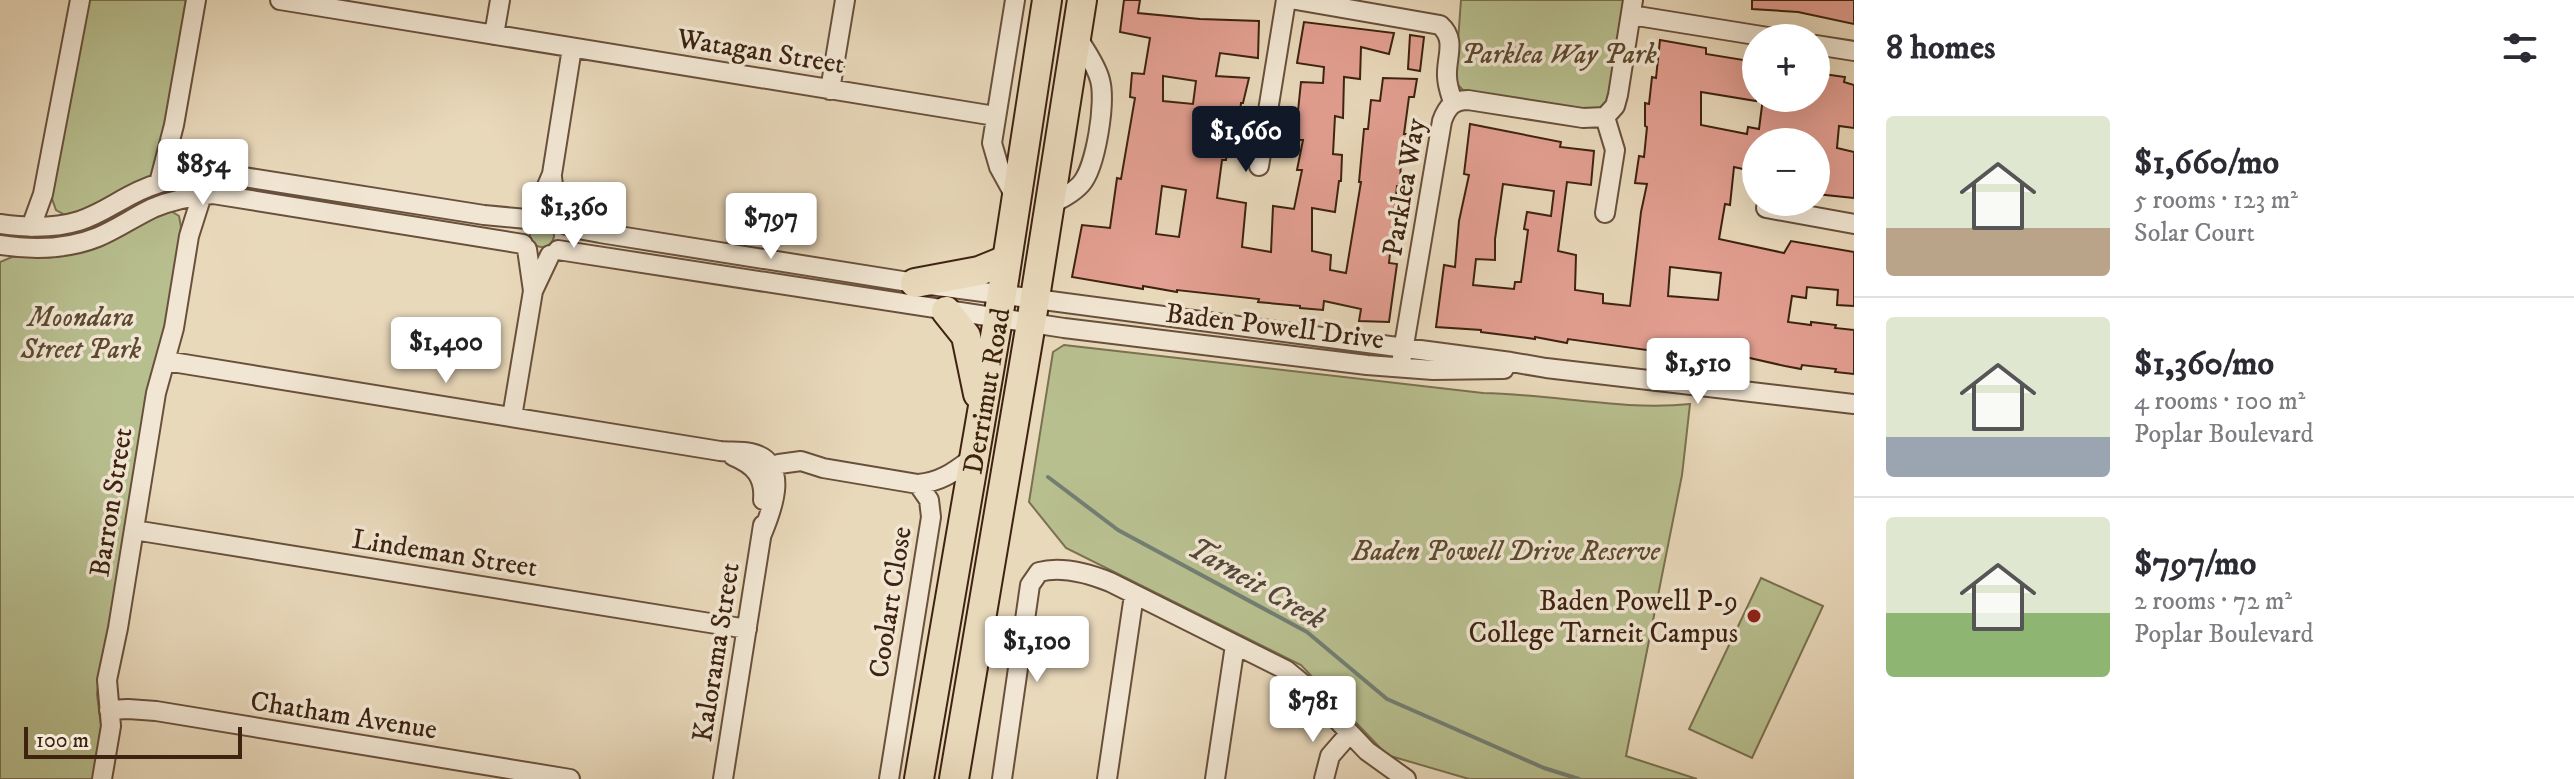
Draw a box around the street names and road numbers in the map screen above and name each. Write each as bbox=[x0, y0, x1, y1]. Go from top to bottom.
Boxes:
street label: Watagan Street bbox=[674, 21, 847, 82]
street label: Parklea Way bbox=[1375, 115, 1434, 259]
street label: Baden Powell Drive bbox=[1164, 296, 1386, 357]
street label: Derrimut Road bbox=[956, 305, 1018, 477]
street label: Barron Street bbox=[82, 425, 141, 580]
street label: Lindeman Street bbox=[350, 522, 540, 585]
street label: Coolart Close bbox=[861, 524, 920, 680]
street label: Kalorama Street bbox=[685, 560, 748, 744]
street label: Chatham Avenue bbox=[248, 683, 440, 748]

